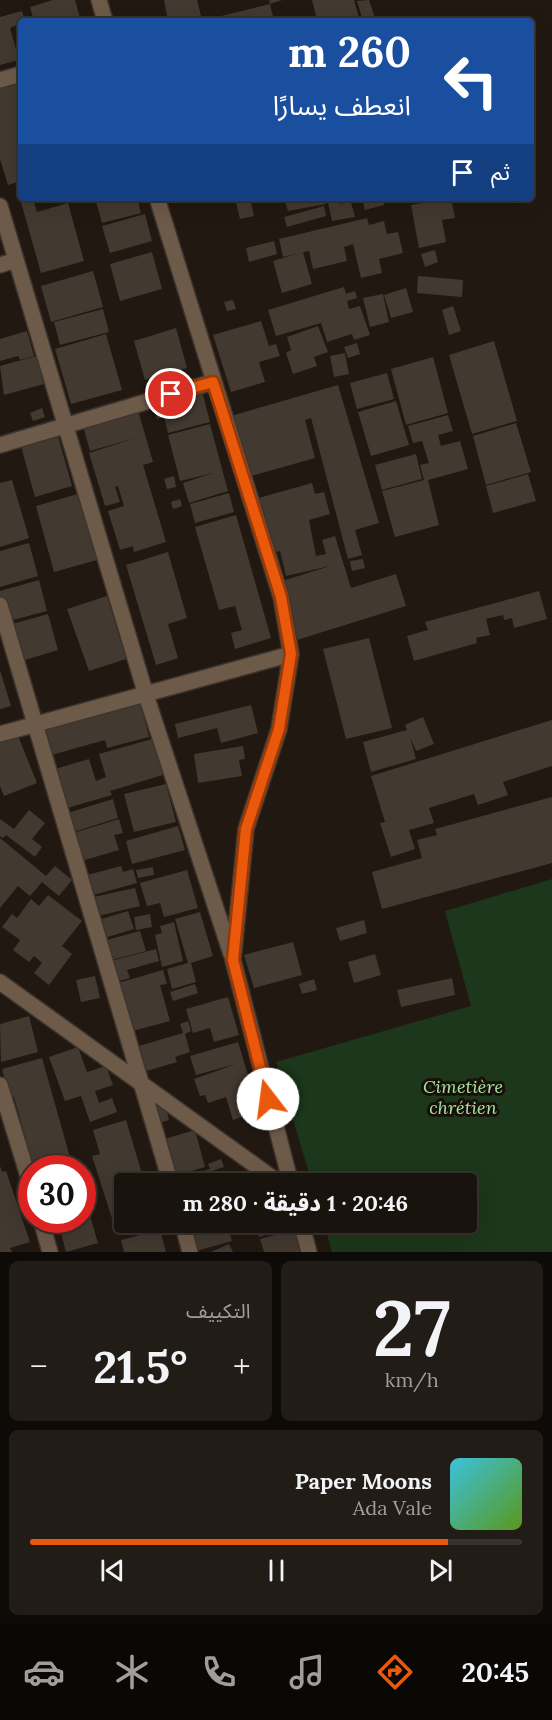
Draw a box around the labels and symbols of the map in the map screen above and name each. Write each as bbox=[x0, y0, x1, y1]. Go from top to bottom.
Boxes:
pin bbox=[145, 368, 196, 419]
position arrow bbox=[236, 1067, 300, 1131]
park label: Cimetière chrétien bbox=[423, 1075, 503, 1119]
speed limit sign: 30 bbox=[18, 1155, 96, 1233]

